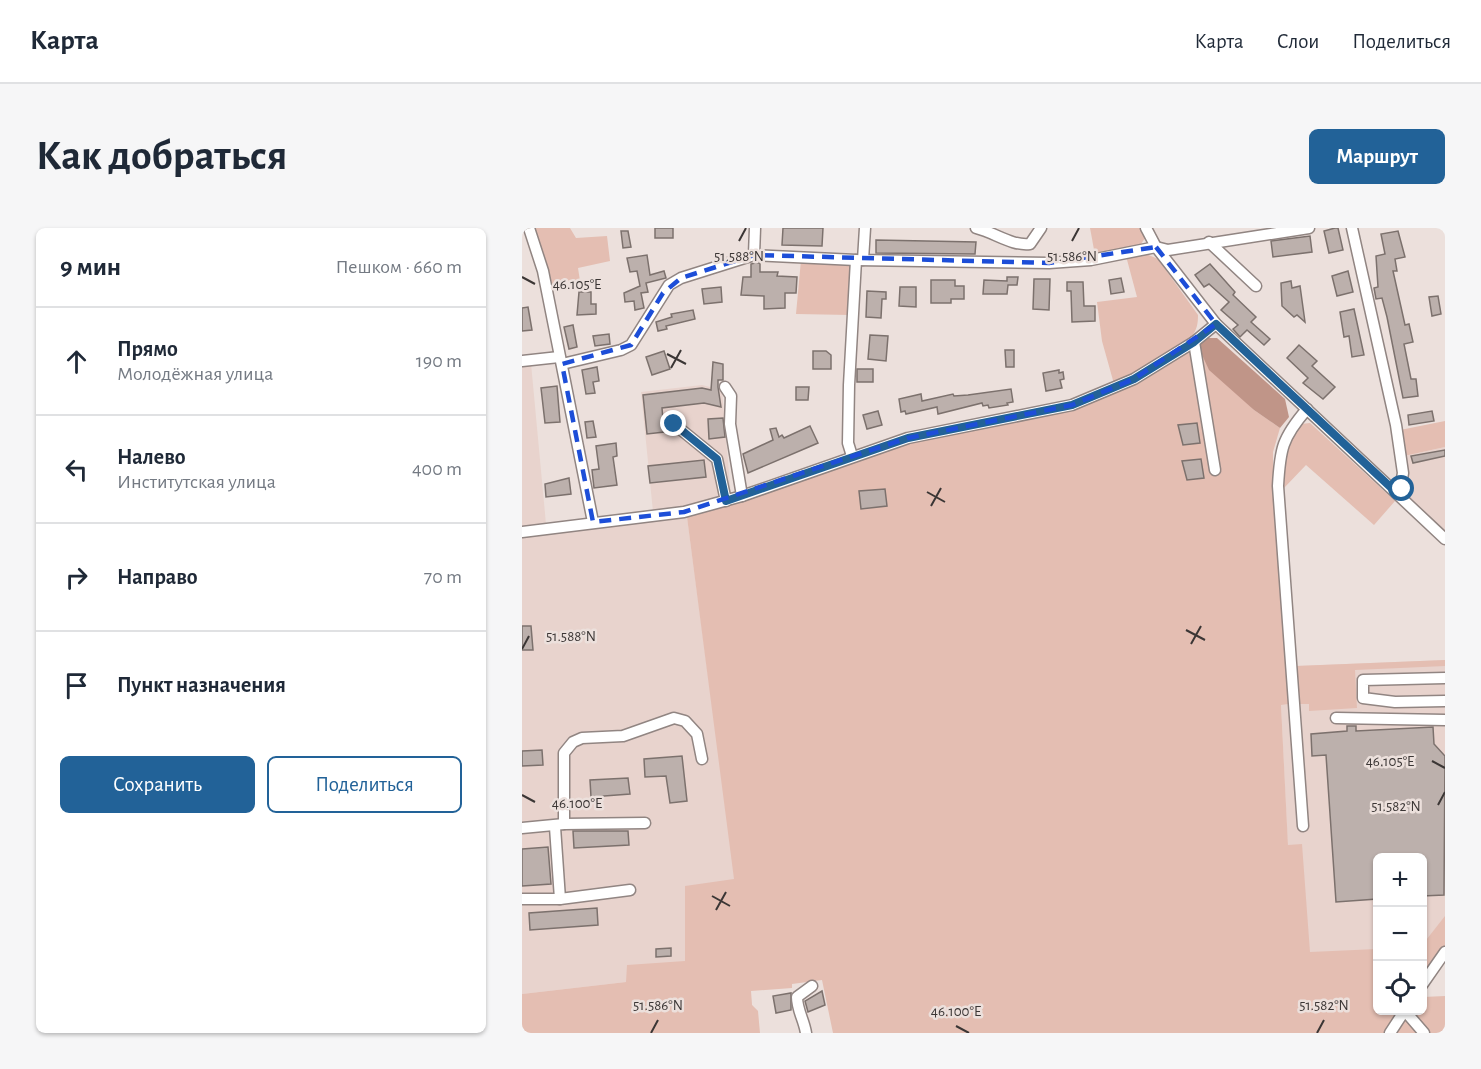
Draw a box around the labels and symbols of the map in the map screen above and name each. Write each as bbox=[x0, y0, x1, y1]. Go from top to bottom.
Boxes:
text: 51.588°N bbox=[714, 249, 764, 264]
text: 51.586°N bbox=[1047, 249, 1097, 264]
text: 46.105°E bbox=[553, 277, 601, 292]
route end bbox=[660, 410, 686, 436]
route start bbox=[1388, 475, 1414, 501]
text: 51.588°N bbox=[546, 629, 596, 644]
text: 46.105°E bbox=[1366, 754, 1414, 769]
text: 46.100°E bbox=[552, 796, 602, 811]
text: 51.582°N bbox=[1371, 799, 1421, 814]
text: 51.586°N bbox=[633, 998, 683, 1013]
text: 51.582°N bbox=[1299, 998, 1349, 1013]
text: 46.100°E bbox=[931, 1004, 981, 1019]

